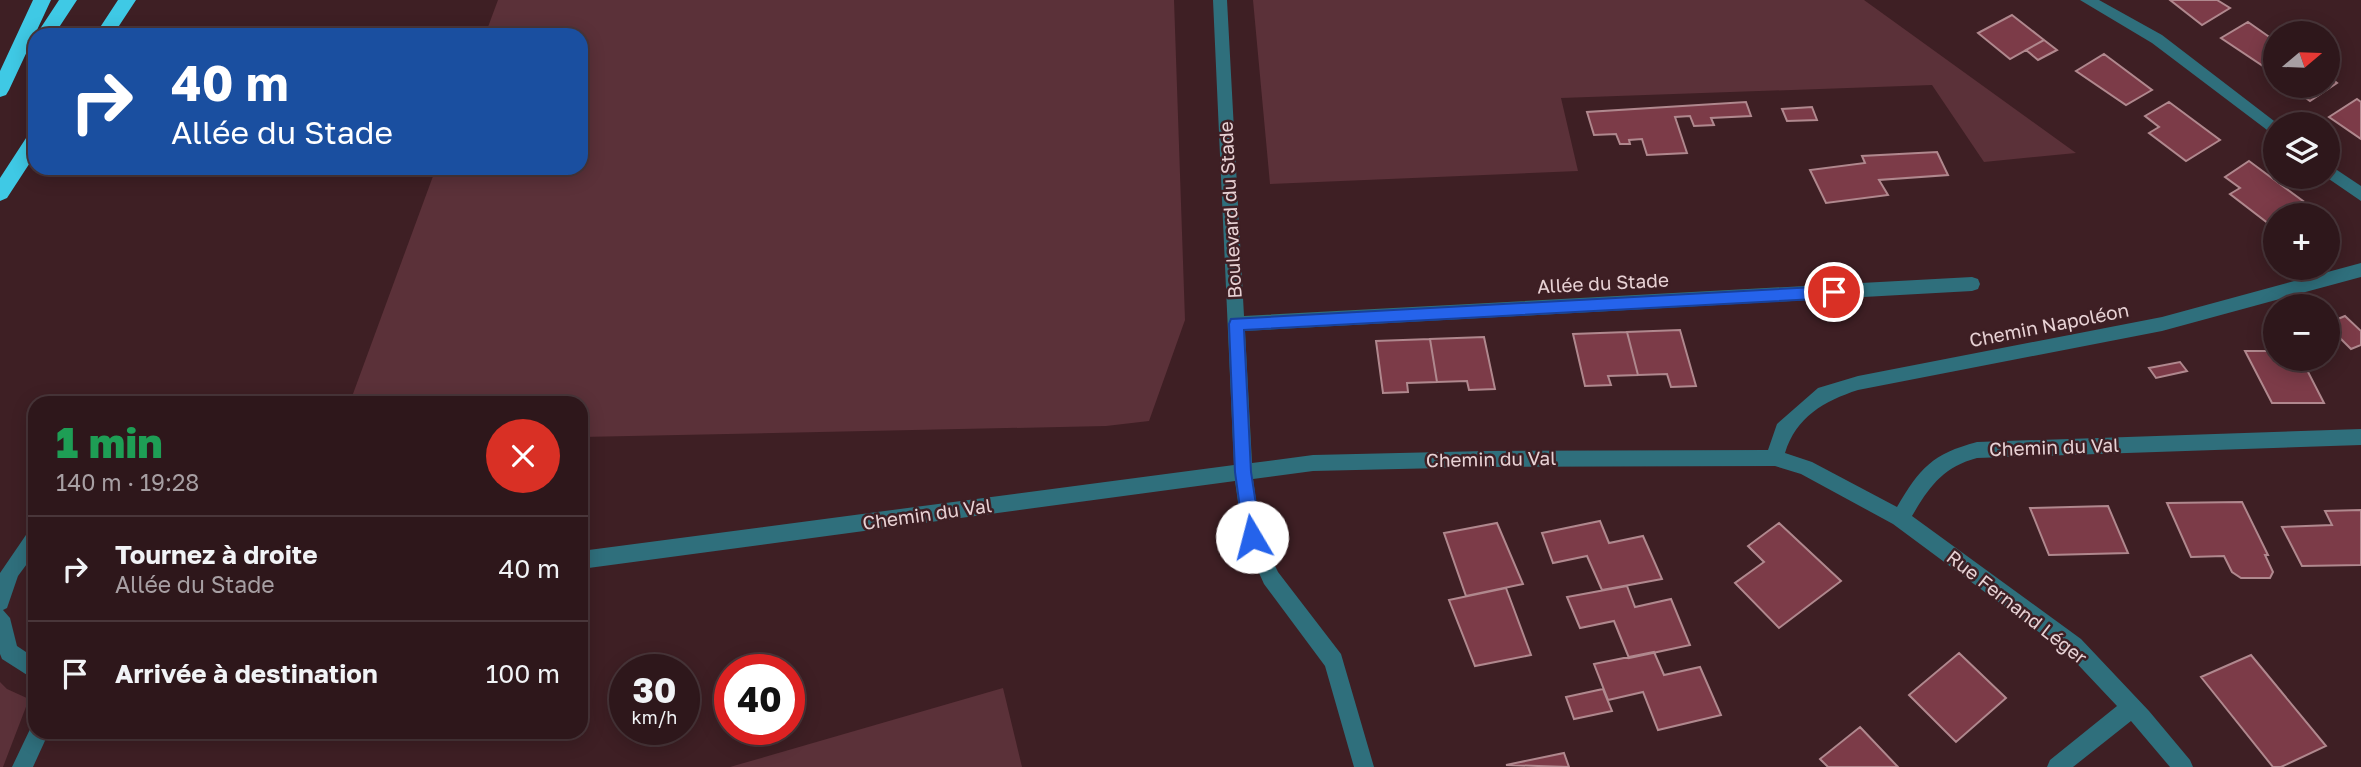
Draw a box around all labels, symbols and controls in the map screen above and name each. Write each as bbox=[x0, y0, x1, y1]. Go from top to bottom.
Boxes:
north arrow bbox=[2263, 21, 2340, 98]
map controls bbox=[2263, 21, 2340, 371]
text: 40 m bbox=[171, 53, 289, 112]
icon: right bbox=[56, 56, 147, 147]
button: layers bbox=[2263, 112, 2340, 189]
text: Allée du Stade bbox=[171, 113, 393, 151]
street label: Boulevard du Stade bbox=[1213, 121, 1246, 299]
button: + bbox=[2263, 203, 2340, 280]
pin bbox=[1804, 262, 1864, 322]
street label: Allée du Stade bbox=[1537, 268, 1669, 297]
icon: arrive bbox=[1815, 273, 1853, 311]
button: − bbox=[2263, 294, 2340, 371]
street label: Chemin Napoléon bbox=[1967, 298, 2131, 351]
text: 1 min bbox=[56, 417, 163, 467]
button: close bbox=[486, 419, 560, 493]
street label: Chemin du Val bbox=[1988, 433, 2120, 460]
street label: Chemin du Val bbox=[1426, 446, 1556, 471]
text: 140 m · 19:28 bbox=[56, 468, 199, 496]
street label: Chemin du Val bbox=[861, 493, 993, 534]
position arrow bbox=[1215, 500, 1289, 574]
text: Tournez à droite bbox=[115, 539, 318, 570]
street label: Rue Fernand Léger bbox=[1943, 545, 2092, 669]
icon: right bbox=[56, 550, 94, 588]
text: 40 m bbox=[499, 553, 560, 584]
text: Allée du Stade bbox=[115, 570, 275, 598]
speed limit sign: 40 bbox=[714, 654, 805, 745]
icon: arrive bbox=[56, 655, 94, 693]
text: Arrivée à destination bbox=[115, 658, 378, 689]
text: 100 m bbox=[486, 658, 560, 689]
text: 30 bbox=[632, 669, 677, 711]
text: km/h bbox=[632, 706, 677, 728]

